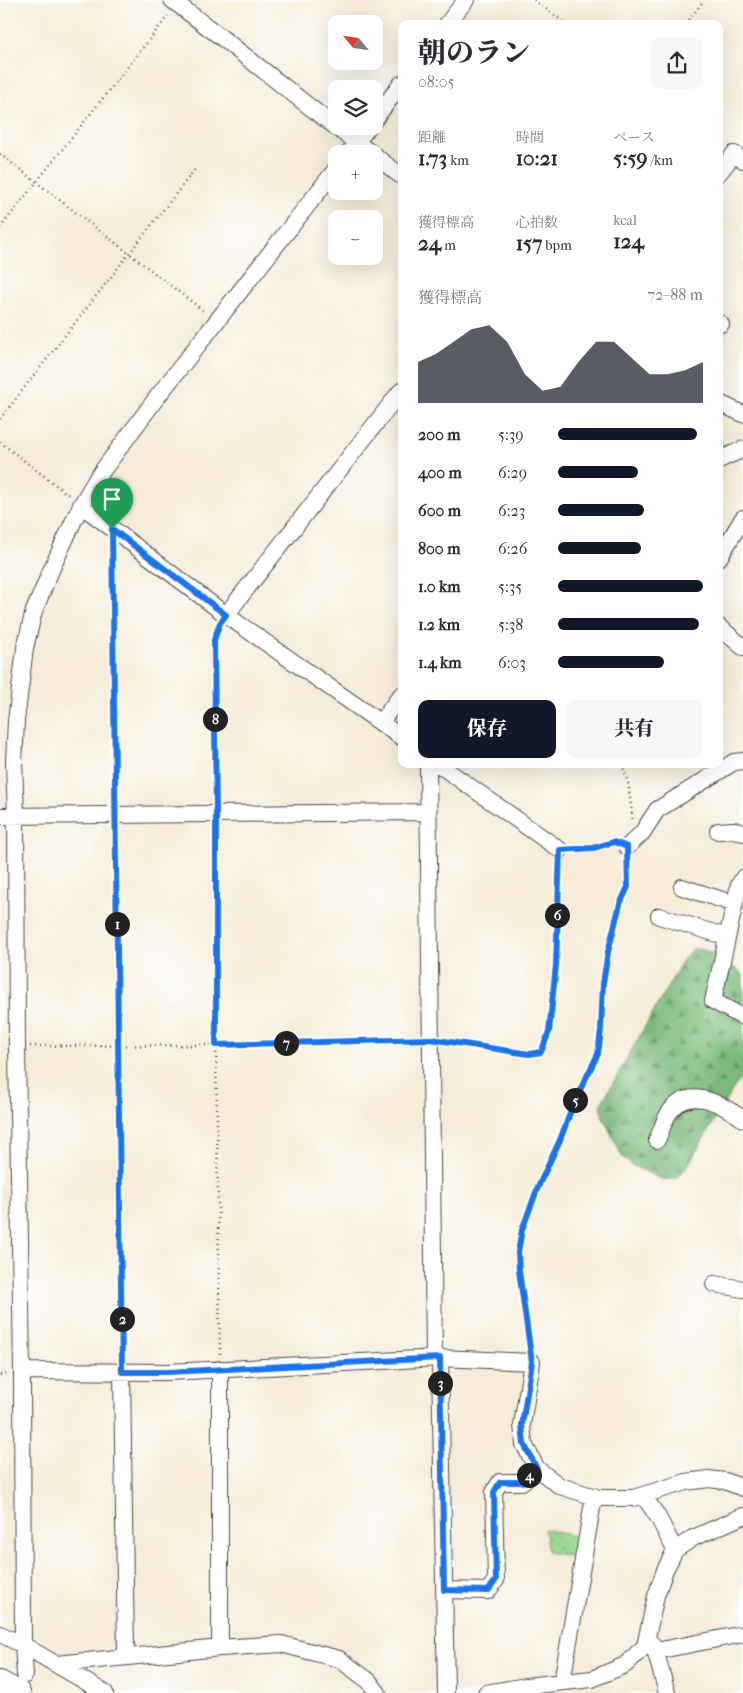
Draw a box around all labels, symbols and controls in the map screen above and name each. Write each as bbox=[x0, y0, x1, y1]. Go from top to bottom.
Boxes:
north arrow bbox=[328, 15, 382, 70]
map controls bbox=[328, 15, 383, 265]
text: 朝のラン bbox=[418, 36, 530, 69]
button: share bbox=[651, 37, 703, 89]
text: 08:05 bbox=[418, 72, 454, 91]
button: layers bbox=[328, 80, 383, 135]
text: 距離 bbox=[418, 129, 446, 146]
text: 時間 bbox=[516, 129, 544, 146]
text: ペース bbox=[613, 129, 655, 146]
button: + bbox=[328, 145, 383, 200]
text: 1.73 bbox=[418, 146, 447, 170]
text: 10:21 bbox=[516, 146, 558, 170]
text: 5:59 bbox=[613, 146, 648, 170]
text: km bbox=[447, 152, 469, 169]
text: /km bbox=[648, 152, 673, 169]
button: − bbox=[328, 210, 383, 265]
text: kcal bbox=[613, 212, 637, 229]
text: 獲得標高 bbox=[418, 214, 474, 231]
text: 心拍数 bbox=[516, 214, 558, 231]
text: 124 bbox=[613, 229, 644, 253]
text: 24 bbox=[418, 231, 441, 255]
text: 157 bbox=[516, 231, 542, 255]
text: m bbox=[441, 237, 456, 254]
text: bpm bbox=[542, 237, 572, 254]
text: 72–88 m bbox=[647, 285, 703, 304]
text: 獲得標高 bbox=[418, 288, 482, 307]
text: 200 m bbox=[418, 425, 461, 444]
text: 5:39 bbox=[498, 425, 524, 444]
text: 400 m bbox=[418, 463, 462, 482]
text: 6:29 bbox=[498, 463, 527, 482]
pin bbox=[91, 478, 133, 529]
icon: arrive bbox=[98, 485, 126, 513]
text: 600 m bbox=[418, 501, 461, 520]
text: 6:23 bbox=[498, 501, 525, 520]
text: 800 m bbox=[418, 539, 460, 558]
text: 6:26 bbox=[498, 539, 527, 558]
text: 1.0 km bbox=[418, 577, 461, 596]
text: 5:35 bbox=[498, 577, 522, 596]
text: 1.2 km bbox=[418, 615, 460, 634]
text: 5:38 bbox=[498, 615, 523, 634]
text: 1.4 km bbox=[418, 653, 462, 672]
text: 6:03 bbox=[498, 653, 526, 672]
button: 保存 bbox=[418, 700, 556, 758]
button: 共有 bbox=[566, 700, 703, 758]
pin: 8 bbox=[202, 706, 228, 732]
text: 8 bbox=[212, 711, 219, 728]
pin: 6 bbox=[544, 902, 570, 928]
text: 6 bbox=[554, 907, 561, 924]
pin: 1 bbox=[104, 912, 130, 936]
text: 1 bbox=[115, 916, 120, 933]
pin: 7 bbox=[274, 1030, 298, 1056]
text: 7 bbox=[283, 1035, 290, 1052]
pin: 5 bbox=[562, 1088, 588, 1112]
text: 5 bbox=[572, 1092, 579, 1109]
pin: 2 bbox=[110, 1306, 134, 1332]
text: 2 bbox=[119, 1311, 126, 1328]
pin: 3 bbox=[428, 1370, 452, 1396]
text: 3 bbox=[438, 1375, 443, 1392]
pin: 4 bbox=[516, 1462, 542, 1488]
text: 4 bbox=[525, 1467, 534, 1484]

